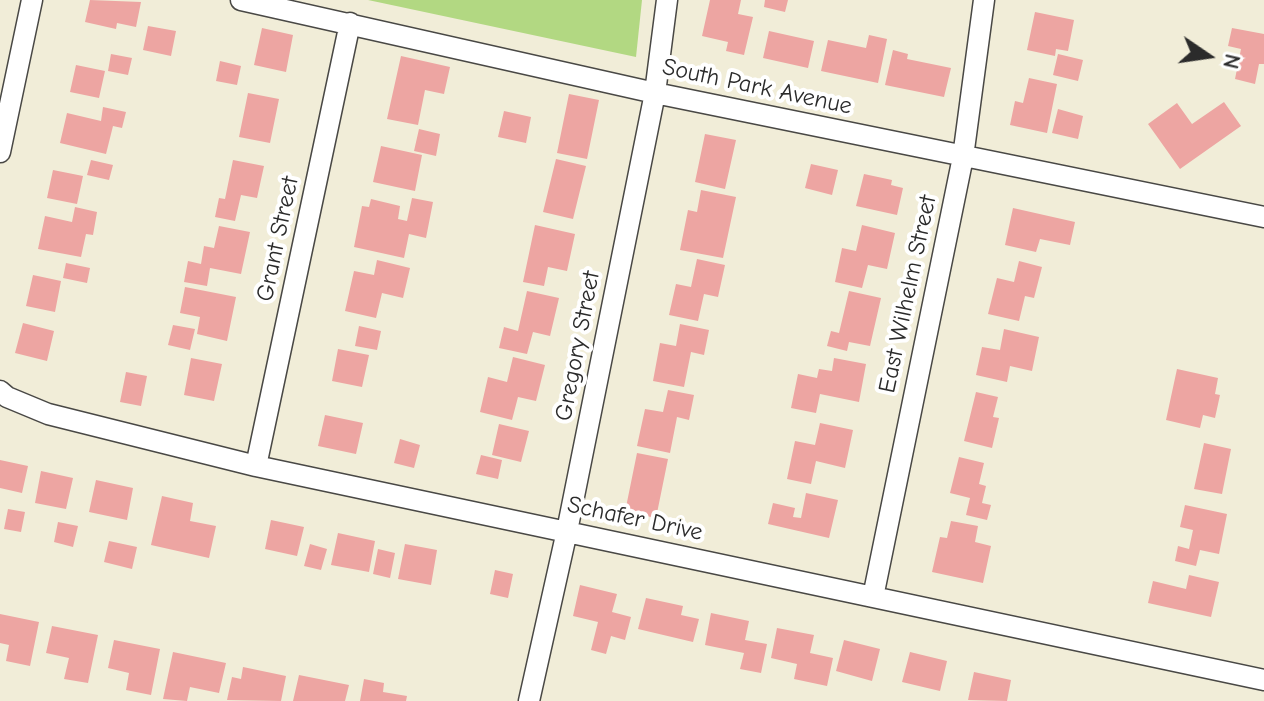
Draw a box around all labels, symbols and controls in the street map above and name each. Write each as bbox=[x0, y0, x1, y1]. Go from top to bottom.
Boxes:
north arrow bbox=[1168, 16, 1248, 96]
text: N bbox=[1217, 51, 1246, 71]
street label: South Park Avenue bbox=[660, 53, 854, 121]
street label: Grant Street bbox=[251, 174, 305, 304]
street label: East Wilhelm Street bbox=[873, 193, 943, 395]
street label: Gregory Street bbox=[549, 269, 607, 423]
street label: Schafer Drive bbox=[565, 491, 705, 547]

